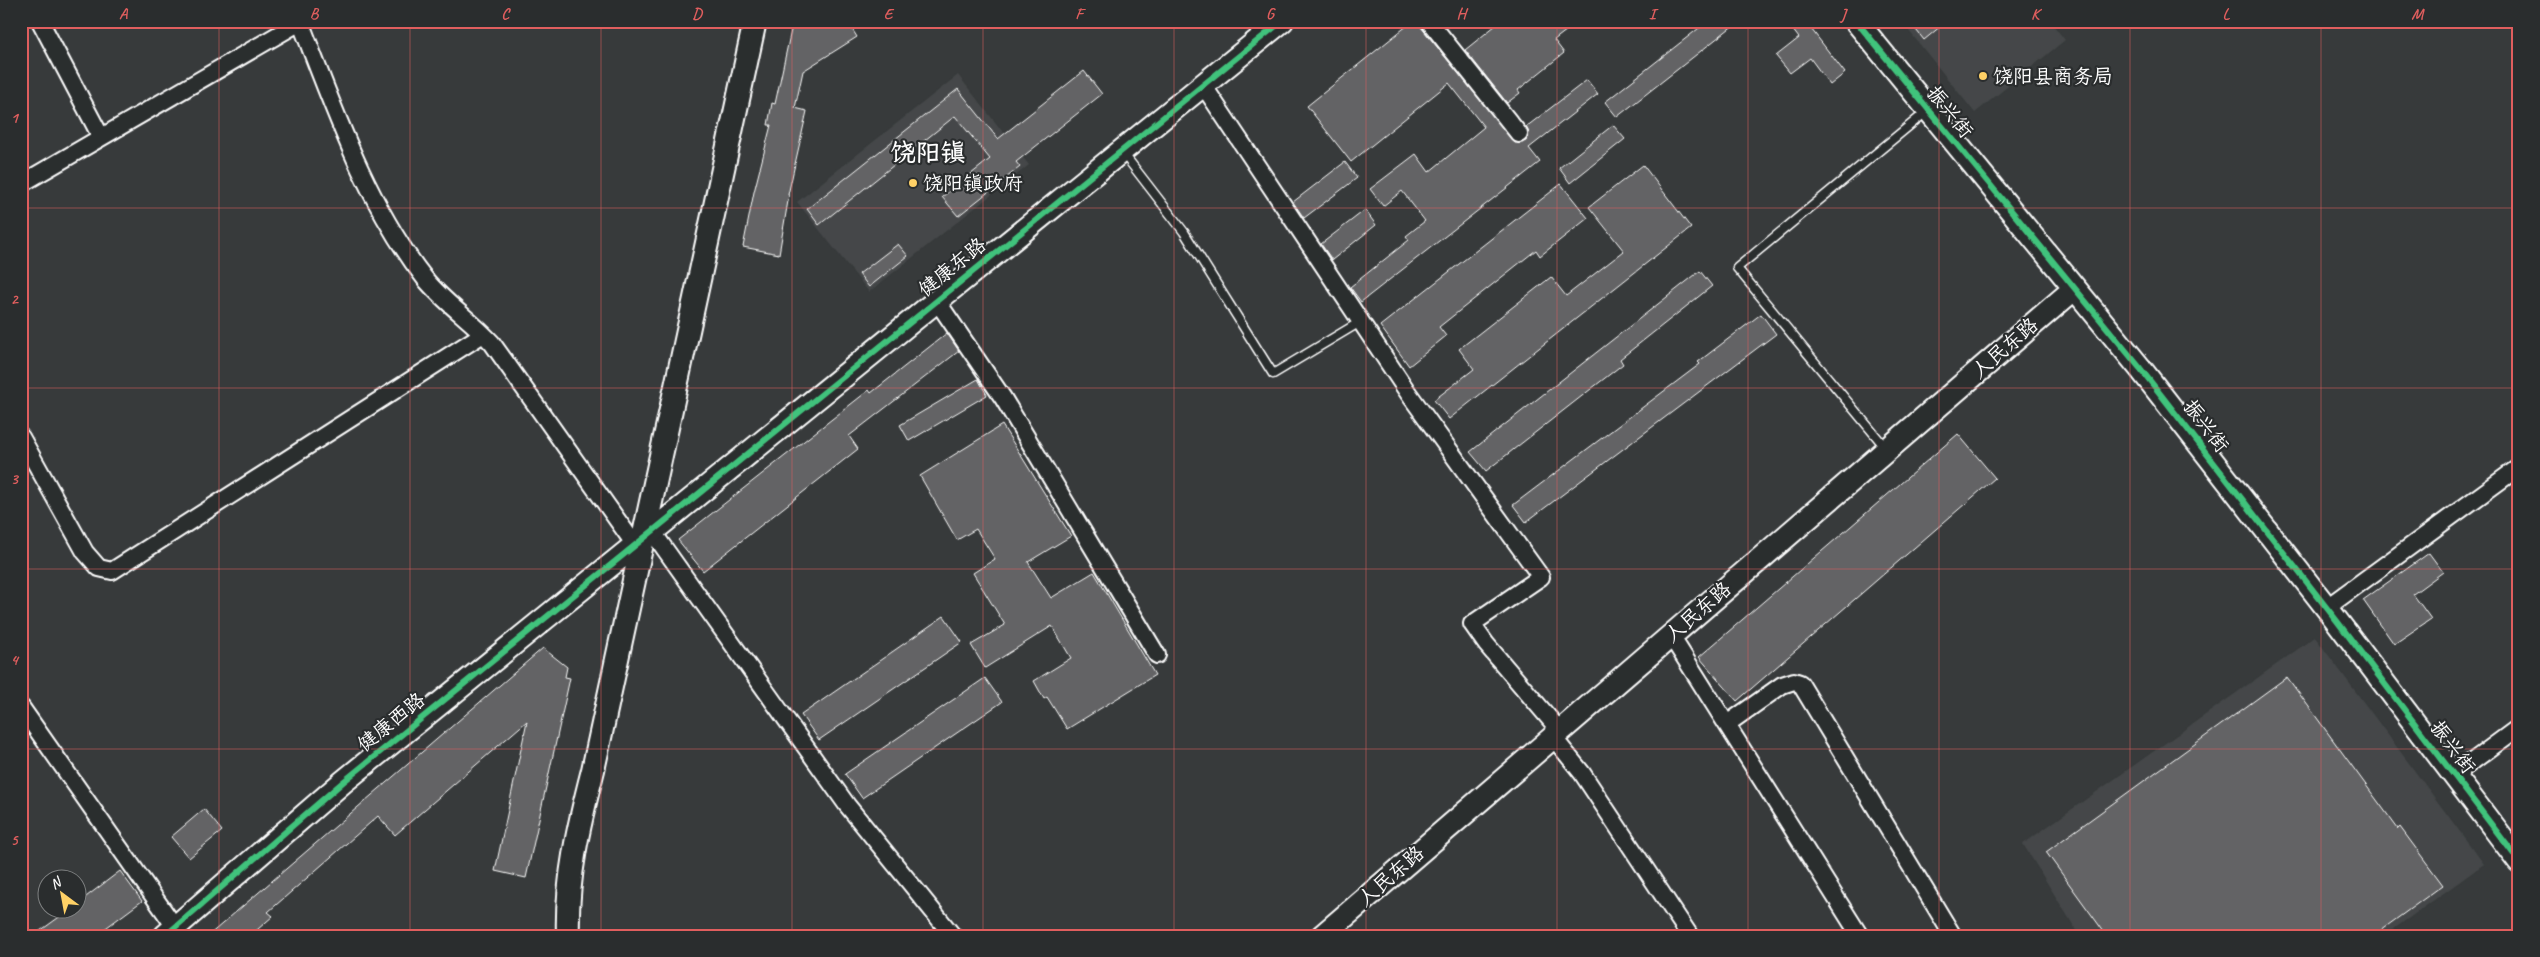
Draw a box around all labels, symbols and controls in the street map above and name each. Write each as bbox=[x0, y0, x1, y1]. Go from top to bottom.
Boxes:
text: A bbox=[119, 4, 129, 24]
text: B bbox=[310, 4, 320, 24]
text: C bbox=[501, 4, 511, 24]
text: D bbox=[692, 4, 703, 24]
text: E bbox=[884, 4, 895, 24]
text: F bbox=[1075, 4, 1086, 24]
text: G bbox=[1266, 4, 1276, 24]
text: H bbox=[1456, 4, 1468, 24]
text: I bbox=[1649, 4, 1659, 24]
text: J bbox=[1839, 4, 1848, 24]
text: K bbox=[2031, 4, 2043, 24]
text: L bbox=[2223, 4, 2231, 24]
text: M bbox=[2411, 4, 2425, 24]
place label: 饶阳县商务局 bbox=[1993, 64, 2113, 89]
marker: 饶阳县商务局 bbox=[1977, 70, 1989, 82]
street label: 振兴街 bbox=[1921, 81, 1979, 143]
text: 1 bbox=[10, 108, 19, 128]
district label: 饶阳镇 bbox=[890, 137, 966, 169]
place label: 饶阳镇政府 bbox=[923, 171, 1023, 196]
marker: 饶阳镇政府 bbox=[907, 177, 919, 189]
street label: 健康东路 bbox=[913, 231, 992, 302]
text: 2 bbox=[10, 289, 19, 309]
street label: 人民东路 bbox=[1967, 312, 2044, 384]
street label: 振兴街 bbox=[2178, 395, 2234, 457]
text: 3 bbox=[10, 469, 19, 489]
street label: 人民东路 bbox=[1660, 576, 1737, 648]
text: 4 bbox=[10, 650, 19, 670]
street label: 健康西路 bbox=[352, 686, 431, 757]
street label: 振兴街 bbox=[2425, 716, 2481, 778]
text: 5 bbox=[11, 830, 20, 850]
street label: 人民东路 bbox=[1353, 840, 1430, 912]
north arrow bbox=[38, 870, 88, 920]
text: N bbox=[47, 873, 66, 893]

